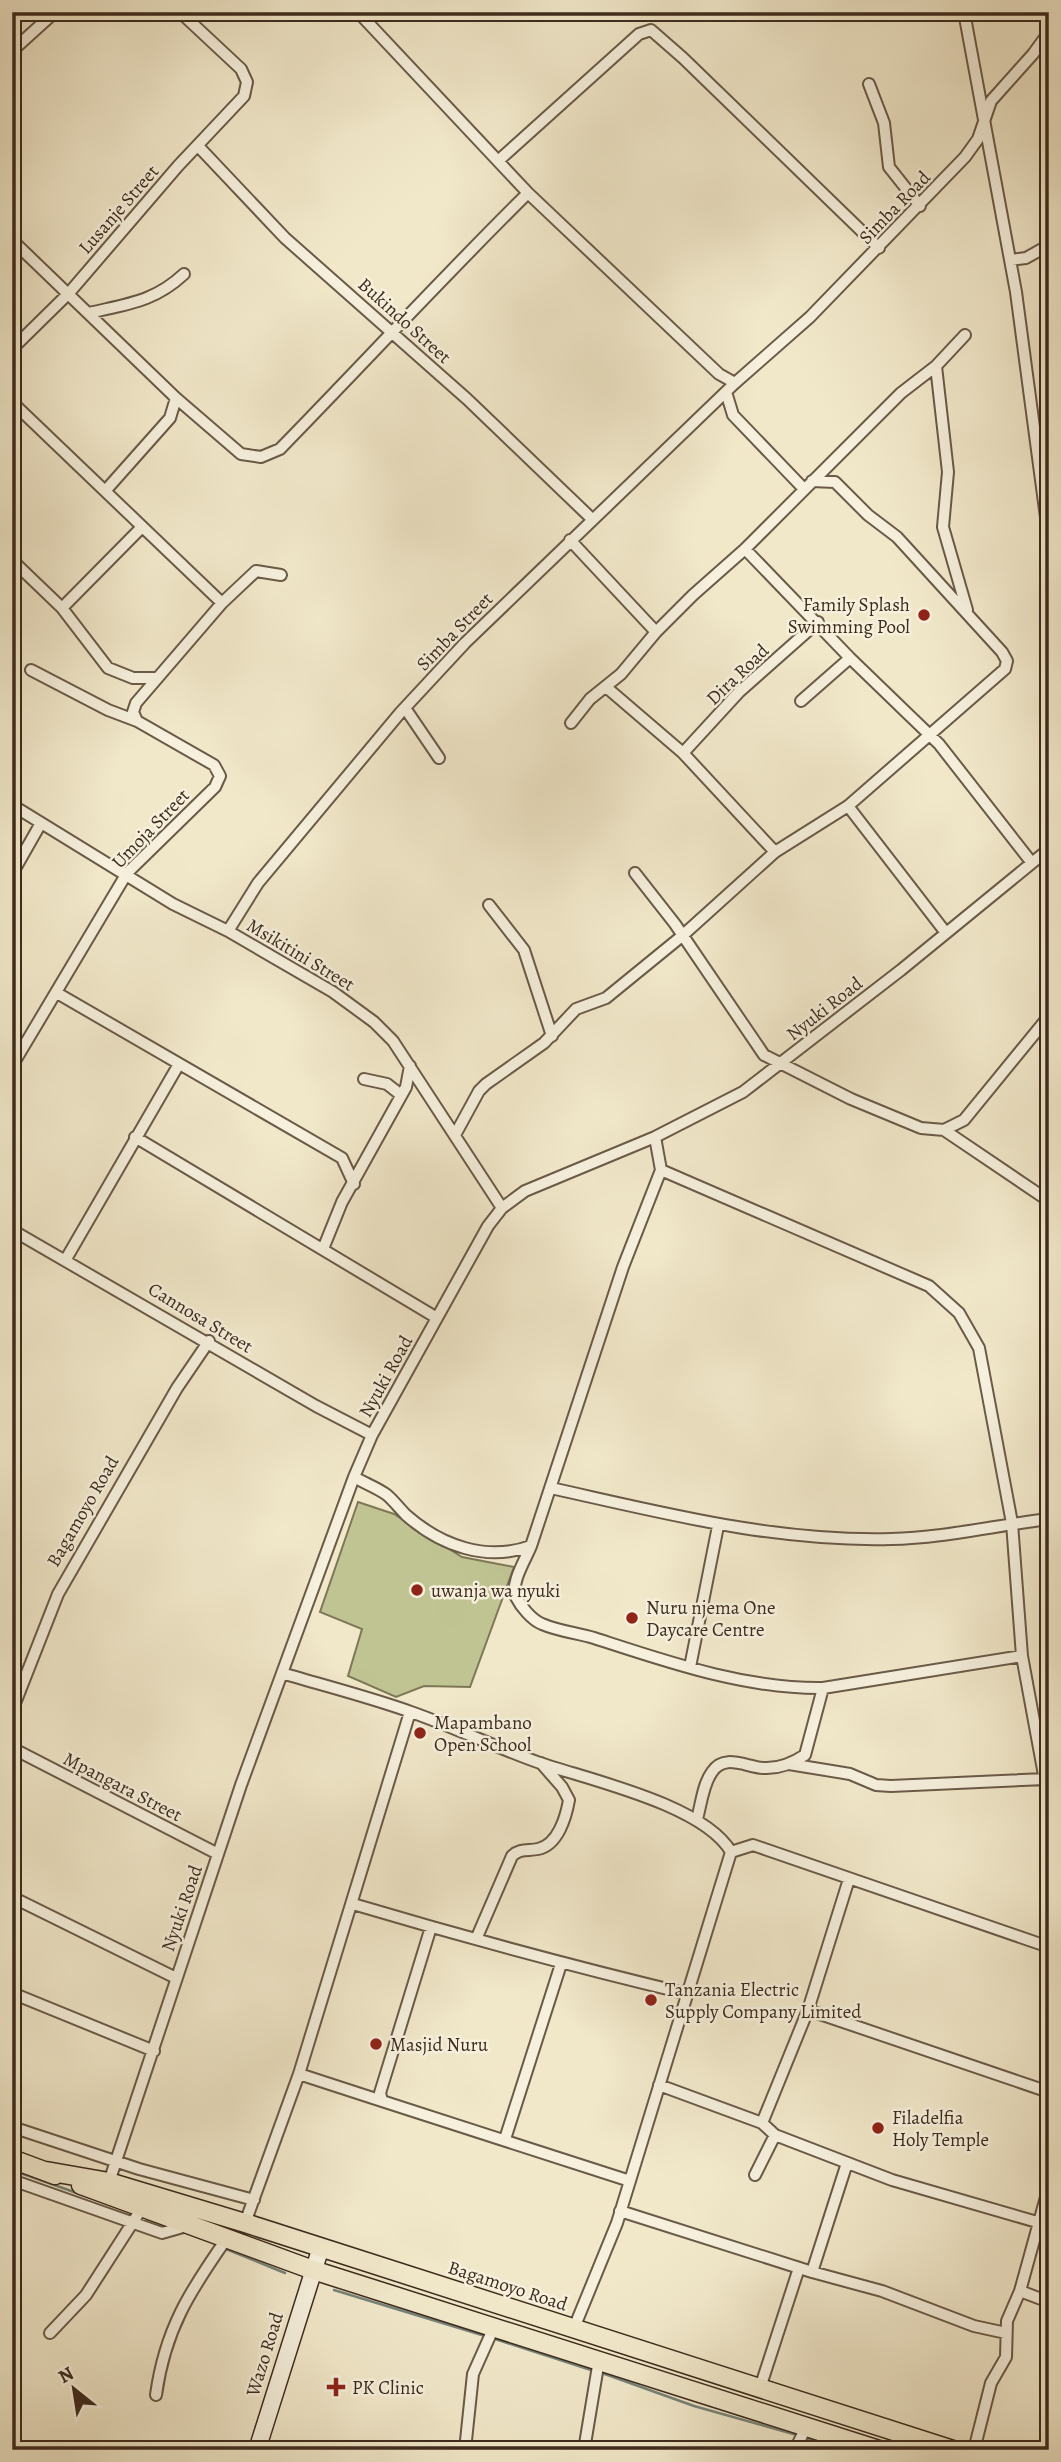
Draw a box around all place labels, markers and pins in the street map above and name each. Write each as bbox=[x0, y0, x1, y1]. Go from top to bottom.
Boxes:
place label: Family Splash Swimming Pool bbox=[788, 592, 910, 640]
marker: Family Splash Swimming Pool bbox=[916, 607, 932, 623]
place label: uwanja wa nyuki bbox=[431, 1578, 560, 1604]
marker: uwanja wa nyuki bbox=[409, 1582, 425, 1598]
place label: Nuru njema One Daycare Centre bbox=[646, 1595, 775, 1643]
marker: Nuru njema One Daycare Centre bbox=[624, 1610, 640, 1626]
place label: Mapambano Open School bbox=[434, 1710, 532, 1758]
marker: Mapambano Open School bbox=[412, 1725, 428, 1741]
place label: Tanzania Electric Supply Company Limited bbox=[665, 1977, 862, 2025]
marker: Tanzania Electric Supply Company Limited bbox=[643, 1992, 659, 2008]
place label: Masjid Nuru bbox=[390, 2032, 489, 2058]
marker: Masjid Nuru bbox=[368, 2036, 384, 2052]
place label: Filadelfia Holy Temple bbox=[892, 2105, 989, 2153]
marker: Filadelfia Holy Temple bbox=[870, 2120, 886, 2136]
place label: PK Clinic bbox=[352, 2375, 424, 2401]
marker: PK Clinic bbox=[326, 2377, 346, 2397]

